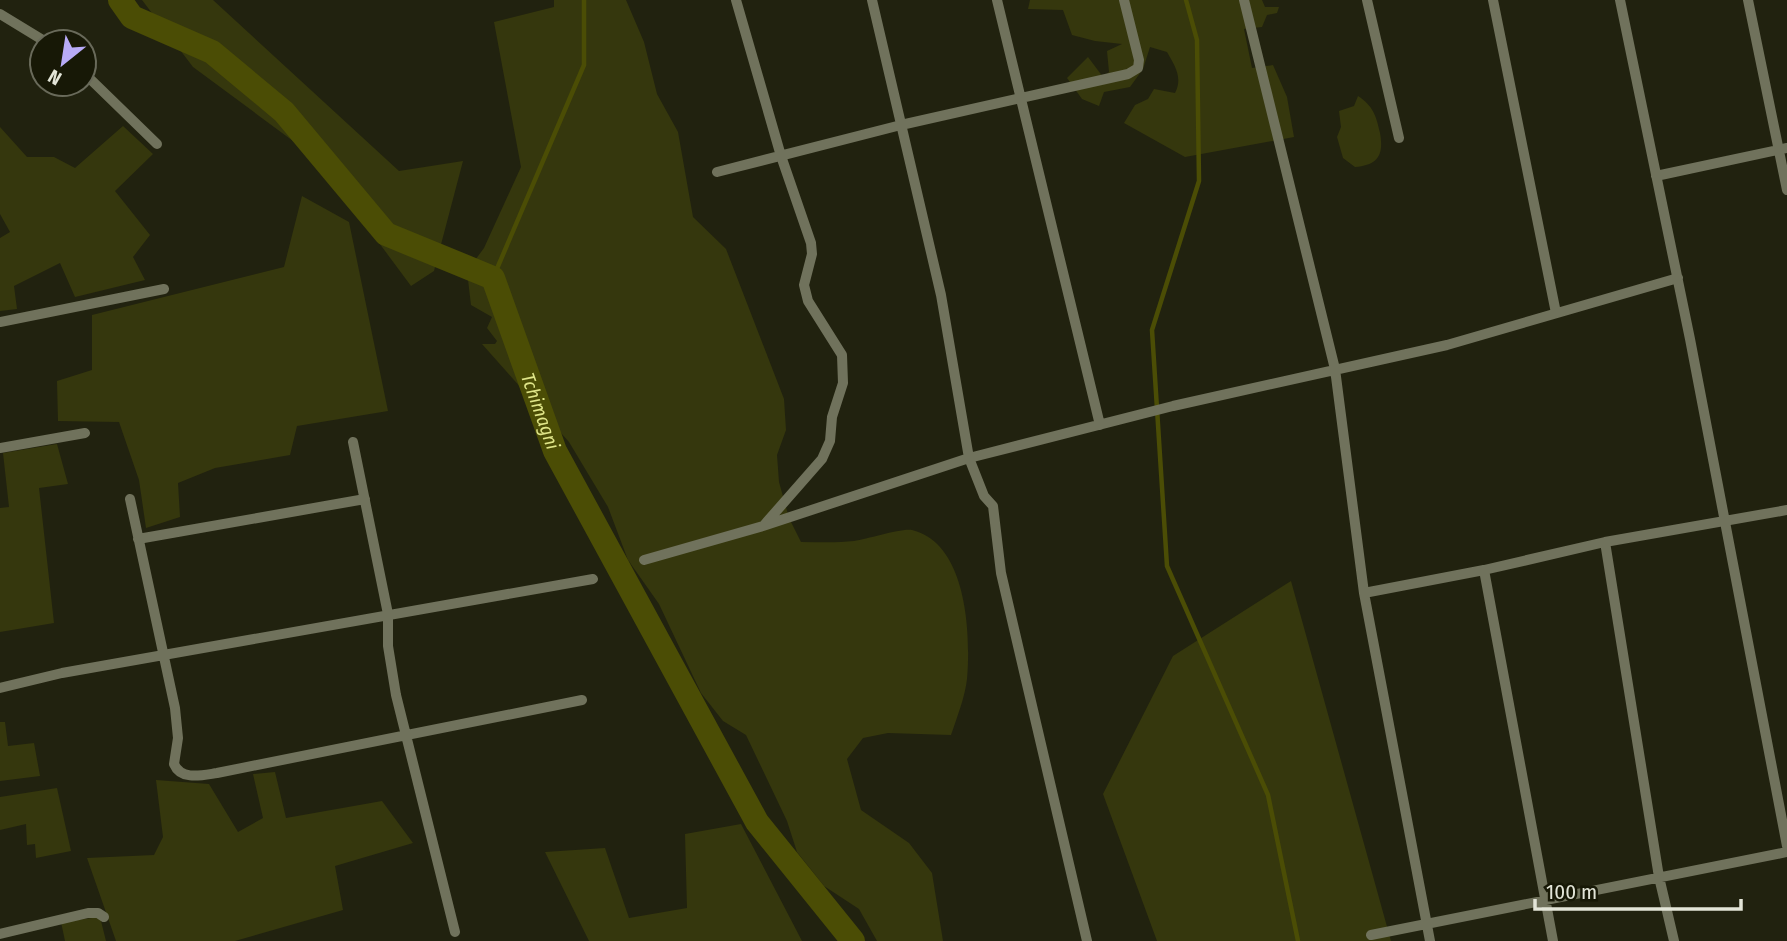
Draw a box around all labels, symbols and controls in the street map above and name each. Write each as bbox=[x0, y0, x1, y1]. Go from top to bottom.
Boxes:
north arrow bbox=[28, 28, 98, 98]
text: N bbox=[44, 64, 65, 90]
water label: Tchimagni bbox=[516, 370, 565, 453]
scale bar bbox=[1535, 867, 1742, 911]
text: 100 m bbox=[1546, 879, 1597, 905]

